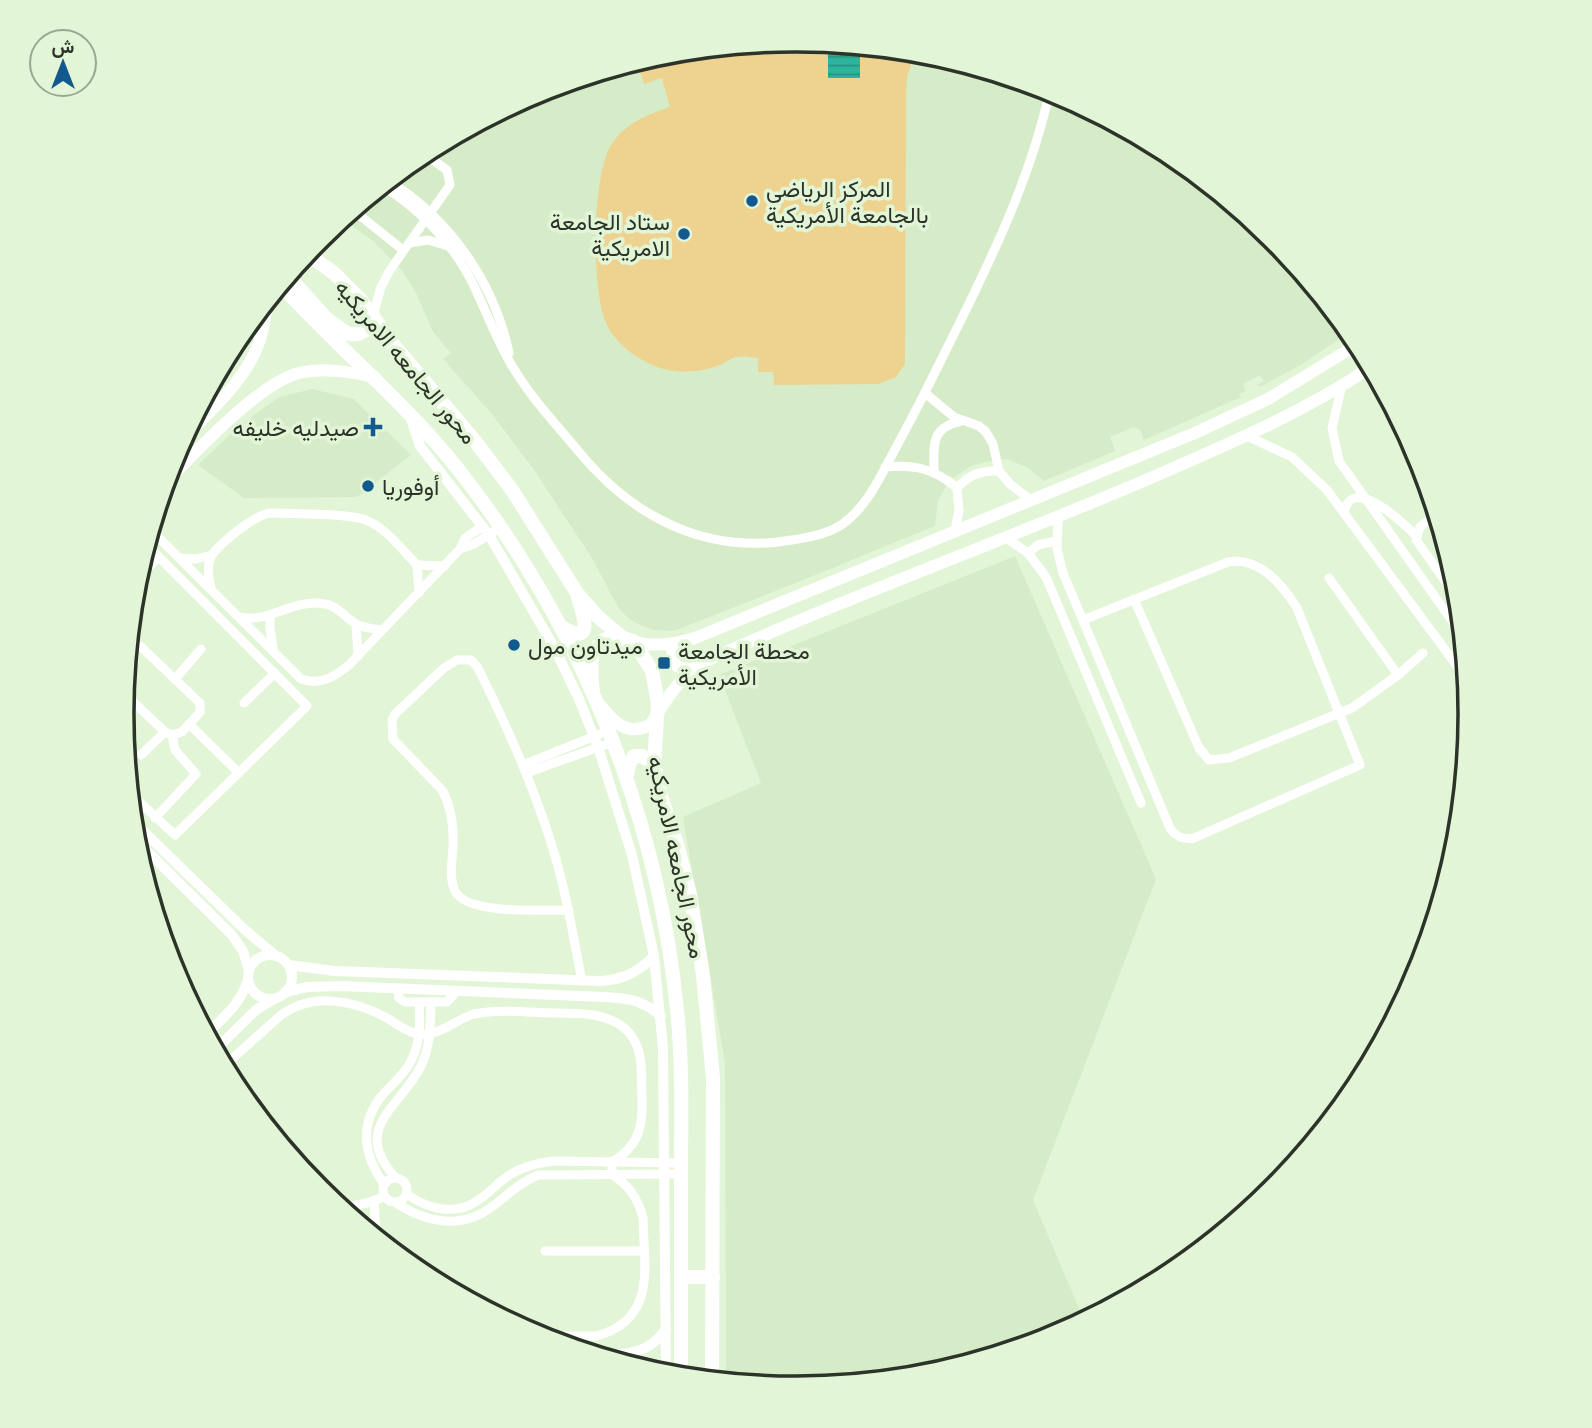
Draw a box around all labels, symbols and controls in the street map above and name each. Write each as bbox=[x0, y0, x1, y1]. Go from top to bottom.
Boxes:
north arrow bbox=[28, 28, 98, 98]
text: ش bbox=[52, 34, 75, 58]
place label: المركز الرياضي بالجامعة الأمريكية bbox=[766, 173, 929, 230]
marker: المركز الرياضي بالجامعة الأمريكية bbox=[744, 193, 760, 209]
place label: ستاد الجامعة الامريكية bbox=[550, 206, 670, 263]
marker: ستاد الجامعة الامريكية bbox=[676, 226, 692, 242]
street label: محور الجامعه الامريكيه bbox=[328, 272, 485, 450]
place label: صيدليه خليفه bbox=[233, 412, 359, 442]
marker: صيدليه خليفه bbox=[365, 419, 381, 435]
place label: أوفوريا bbox=[382, 471, 439, 502]
marker: أوفوريا bbox=[360, 478, 376, 494]
place label: ميدتاون مول bbox=[528, 630, 643, 661]
place label: محطة الجامعة الأمريكية bbox=[678, 635, 810, 692]
marker: ميدتاون مول bbox=[506, 637, 522, 653]
marker: محطة الجامعة الأمريكية bbox=[656, 655, 672, 671]
street label: محور الجامعه الامريكيه bbox=[641, 753, 714, 961]

